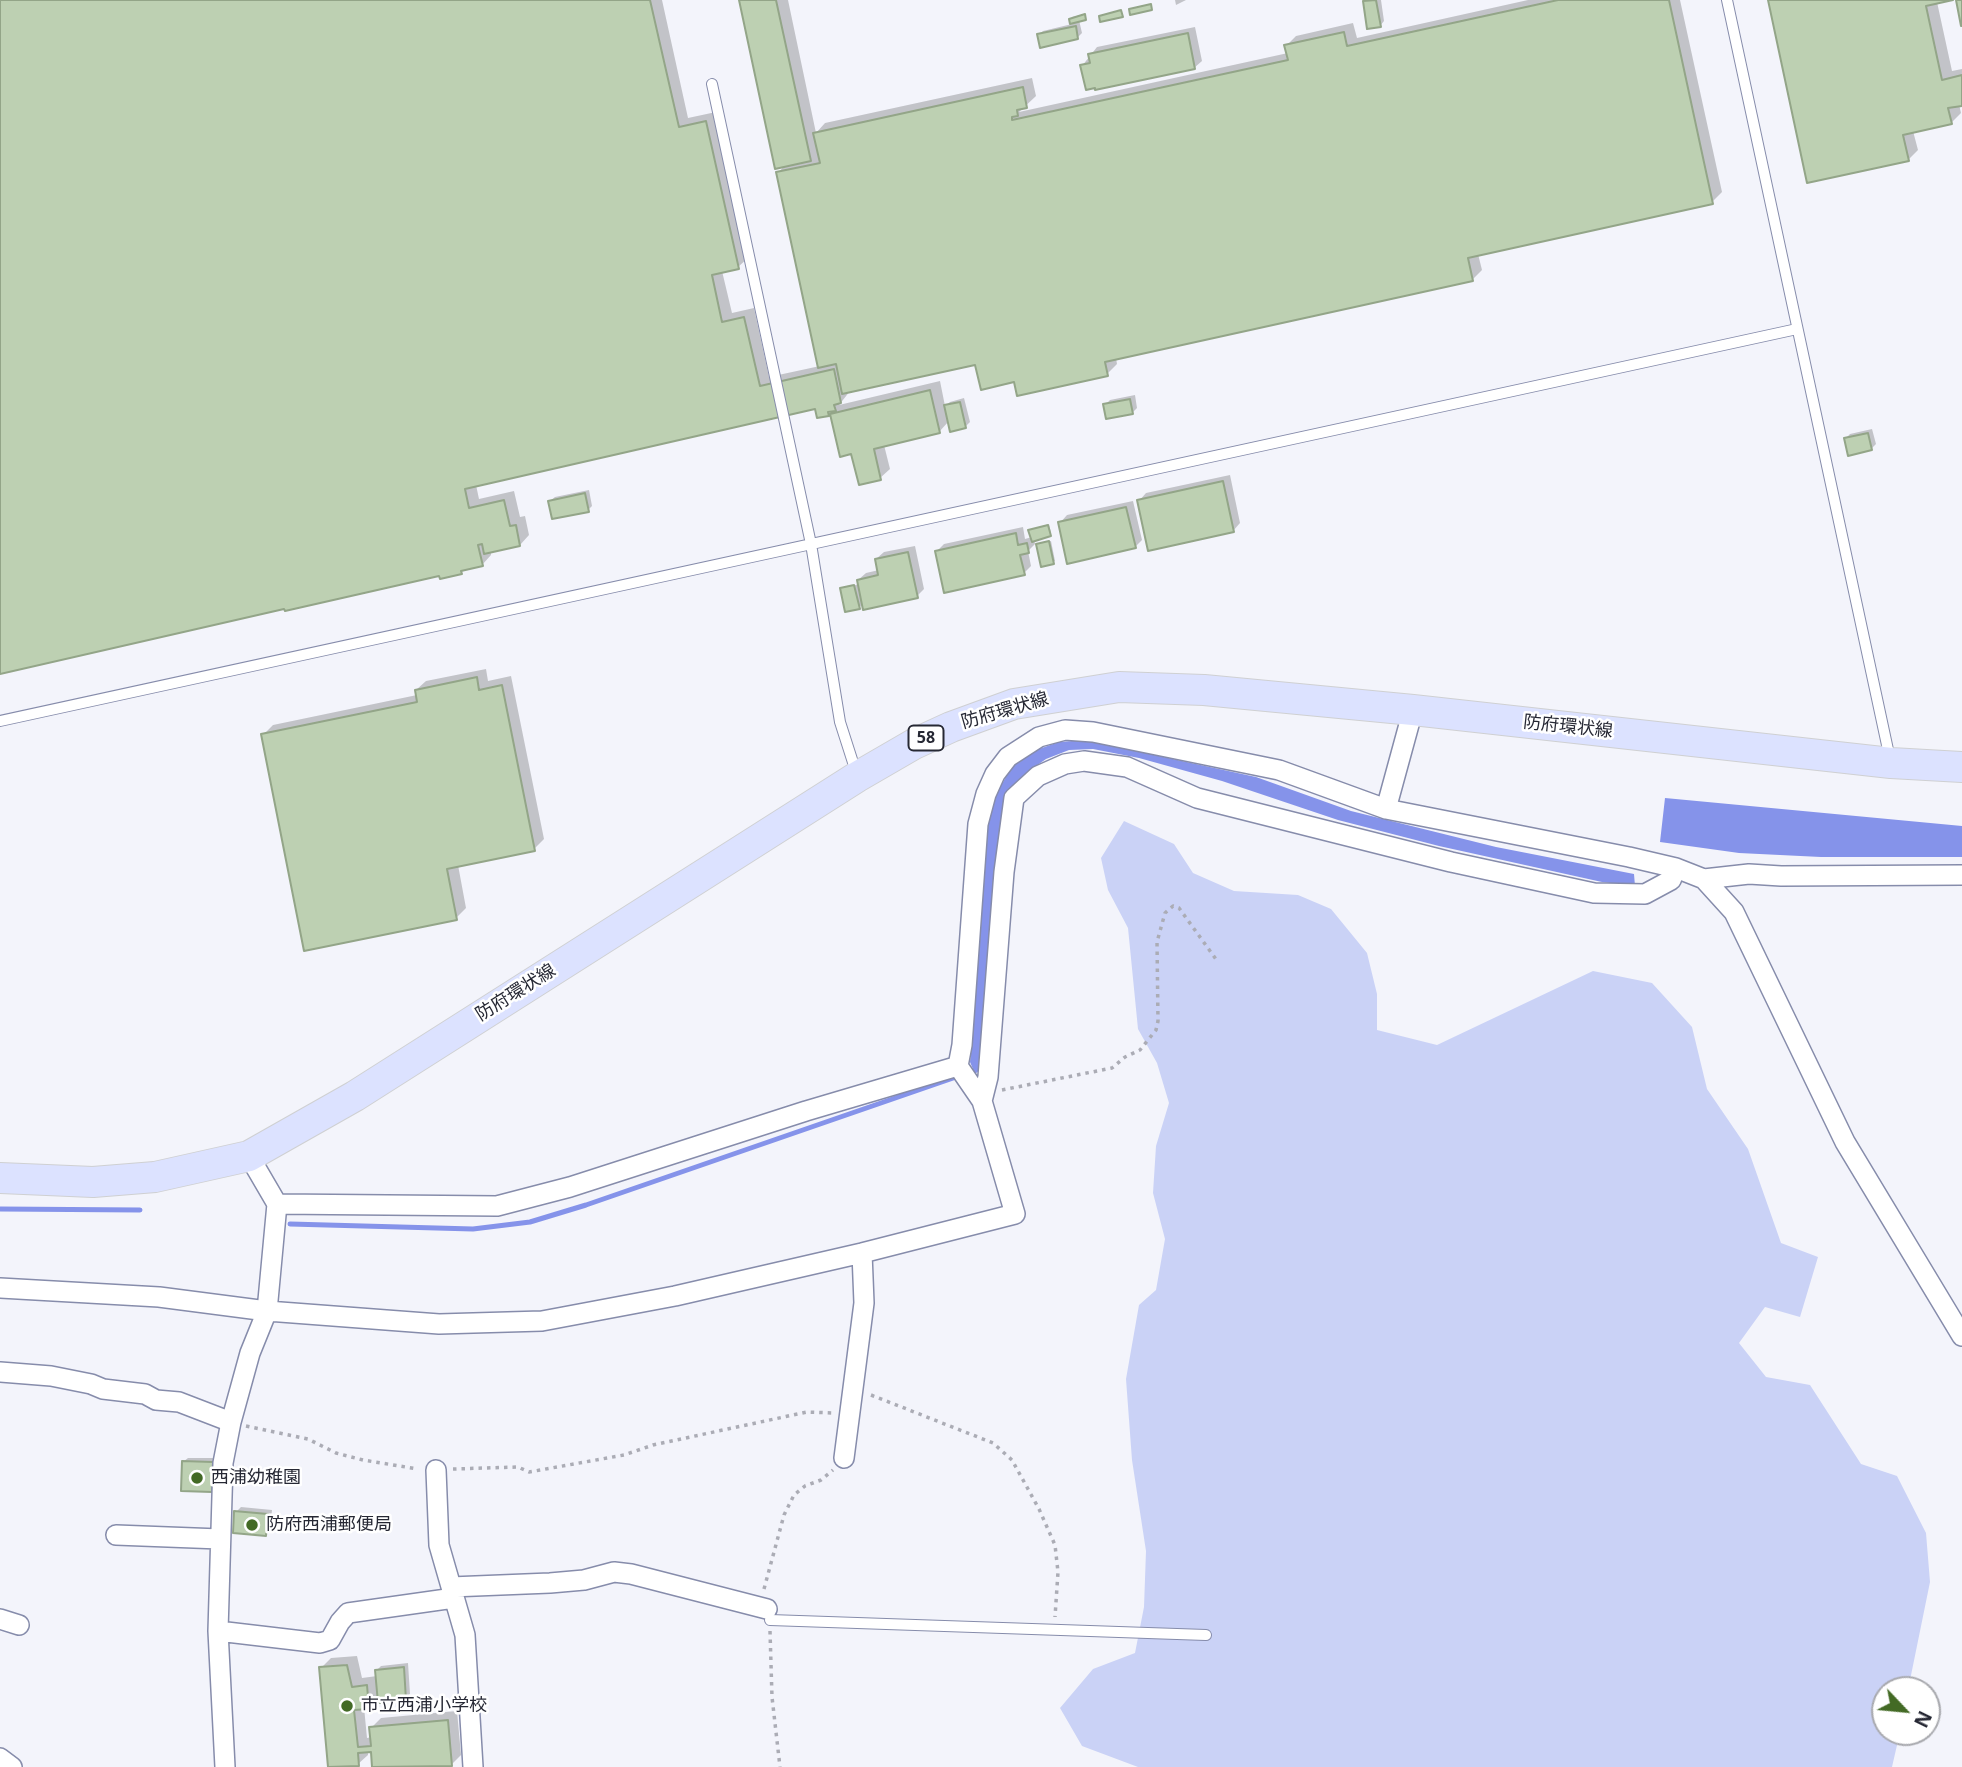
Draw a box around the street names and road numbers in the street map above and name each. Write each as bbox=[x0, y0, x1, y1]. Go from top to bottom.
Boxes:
street label: 防府環状線 bbox=[959, 688, 1051, 734]
street label: 防府環状線 bbox=[1522, 712, 1614, 742]
road number: 58 bbox=[908, 726, 944, 750]
street label: 防府環状線 bbox=[472, 960, 560, 1026]

